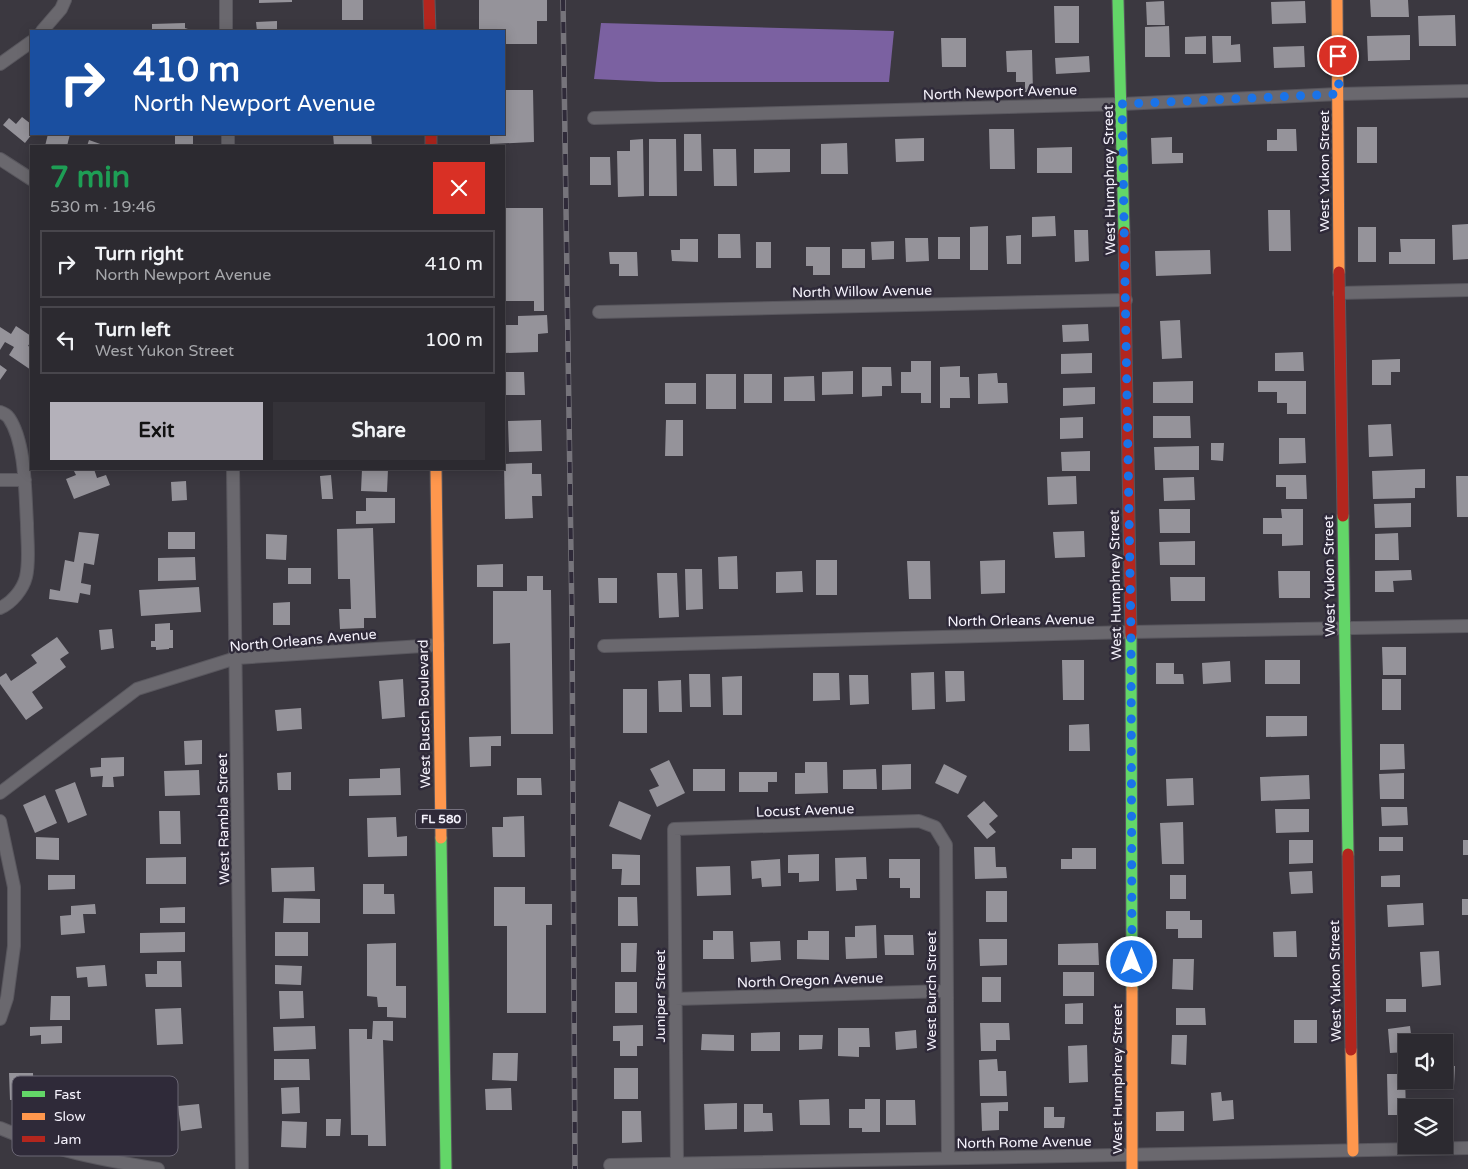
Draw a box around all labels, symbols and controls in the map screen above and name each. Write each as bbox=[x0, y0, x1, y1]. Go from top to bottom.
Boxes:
pin bbox=[1317, 35, 1359, 77]
icon: arrive bbox=[1324, 42, 1352, 70]
text: 410 m bbox=[133, 49, 240, 91]
icon: right bbox=[50, 50, 115, 115]
street label: North Newport Avenue bbox=[923, 81, 1077, 104]
text: North Newport Avenue bbox=[133, 91, 375, 117]
street label: West Humphrey Street bbox=[1100, 104, 1119, 255]
street label: West Yukon Street bbox=[1316, 109, 1333, 232]
text: 7 min bbox=[50, 159, 130, 196]
button: close bbox=[433, 162, 485, 214]
text: 530 m · 19:46 bbox=[50, 197, 156, 217]
text: Turn right bbox=[95, 243, 183, 265]
icon: right bbox=[52, 250, 80, 278]
text: 410 m bbox=[425, 253, 483, 275]
text: North Newport Avenue bbox=[95, 265, 271, 285]
street label: North Willow Avenue bbox=[792, 282, 932, 301]
text: Turn left bbox=[95, 319, 171, 341]
icon: left bbox=[52, 326, 80, 354]
text: 100 m bbox=[425, 329, 483, 351]
text: West Yukon Street bbox=[95, 341, 234, 361]
button: Exit bbox=[50, 402, 263, 460]
button: Share bbox=[273, 402, 485, 460]
street label: West Humphrey Street bbox=[1106, 509, 1125, 660]
street label: West Yukon Street bbox=[1320, 514, 1339, 637]
street label: North Orleans Avenue bbox=[947, 611, 1095, 630]
street label: North Orleans Avenue bbox=[229, 626, 377, 655]
street label: West Busch Boulevard bbox=[415, 639, 434, 789]
street label: West Rambla Street bbox=[214, 752, 233, 885]
street label: Locust Avenue bbox=[756, 800, 855, 821]
road number: FL 580 bbox=[416, 810, 466, 829]
street label: West Yukon Street bbox=[1326, 919, 1345, 1042]
street label: West Burch Street bbox=[923, 930, 940, 1051]
position arrow bbox=[1105, 935, 1157, 987]
street label: Juniper Street bbox=[652, 949, 669, 1042]
street label: North Oregon Avenue bbox=[737, 969, 884, 992]
street label: West Humphrey Street bbox=[1109, 1003, 1126, 1154]
map controls bbox=[1398, 1034, 1453, 1154]
button: sound bbox=[1398, 1034, 1453, 1089]
legend bbox=[12, 1076, 178, 1156]
text: Fast bbox=[54, 1086, 82, 1103]
button: layers bbox=[1398, 1099, 1453, 1154]
text: Slow bbox=[54, 1108, 86, 1125]
text: Jam bbox=[54, 1131, 81, 1148]
street label: North Rome Avenue bbox=[956, 1133, 1092, 1152]

